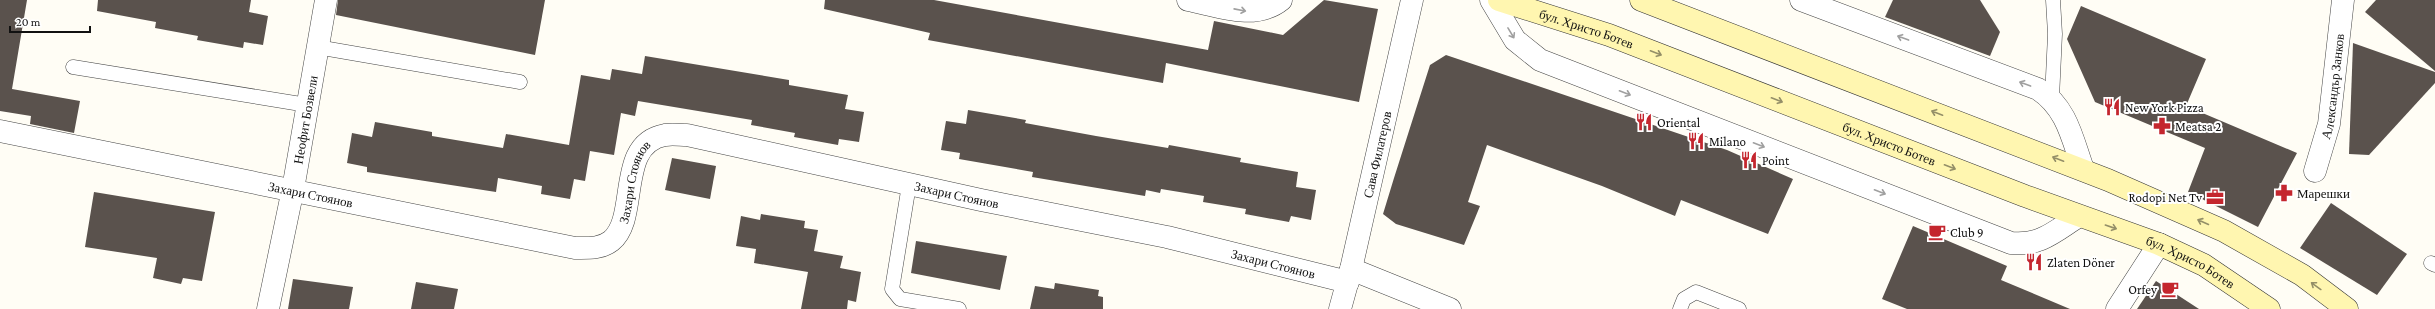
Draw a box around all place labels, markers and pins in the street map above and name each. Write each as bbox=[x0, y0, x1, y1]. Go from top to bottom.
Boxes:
restaurant icon: New York Pizza bbox=[2102, 97, 2122, 117]
place label: New York Pizza bbox=[2125, 100, 2204, 115]
restaurant icon: Oriental bbox=[1634, 112, 1654, 132]
place label: Oriental bbox=[1657, 115, 1701, 130]
pharmacy icon: Meatsa 2 bbox=[2152, 116, 2172, 136]
place label: Meatsa 2 bbox=[2175, 119, 2221, 134]
restaurant icon: Milano bbox=[1686, 131, 1706, 151]
place label: Milano bbox=[1709, 134, 1746, 149]
restaurant icon: Point bbox=[1739, 150, 1759, 170]
place label: Point bbox=[1762, 153, 1790, 168]
pharmacy icon: Марешки bbox=[2274, 183, 2294, 203]
place label: Марешки bbox=[2297, 186, 2350, 201]
office icon: Rodopi Net Tv bbox=[2205, 187, 2225, 207]
place label: Rodopi Net Tv bbox=[2129, 190, 2203, 205]
cafe icon: Club 9 bbox=[1927, 222, 1947, 242]
place label: Club 9 bbox=[1950, 225, 1984, 240]
restaurant icon: Zlaten Döner bbox=[2024, 252, 2044, 272]
place label: Zlaten Döner bbox=[2047, 255, 2115, 270]
cafe icon: Orfey bbox=[2160, 279, 2180, 299]
place label: Orfey bbox=[2128, 282, 2158, 297]

